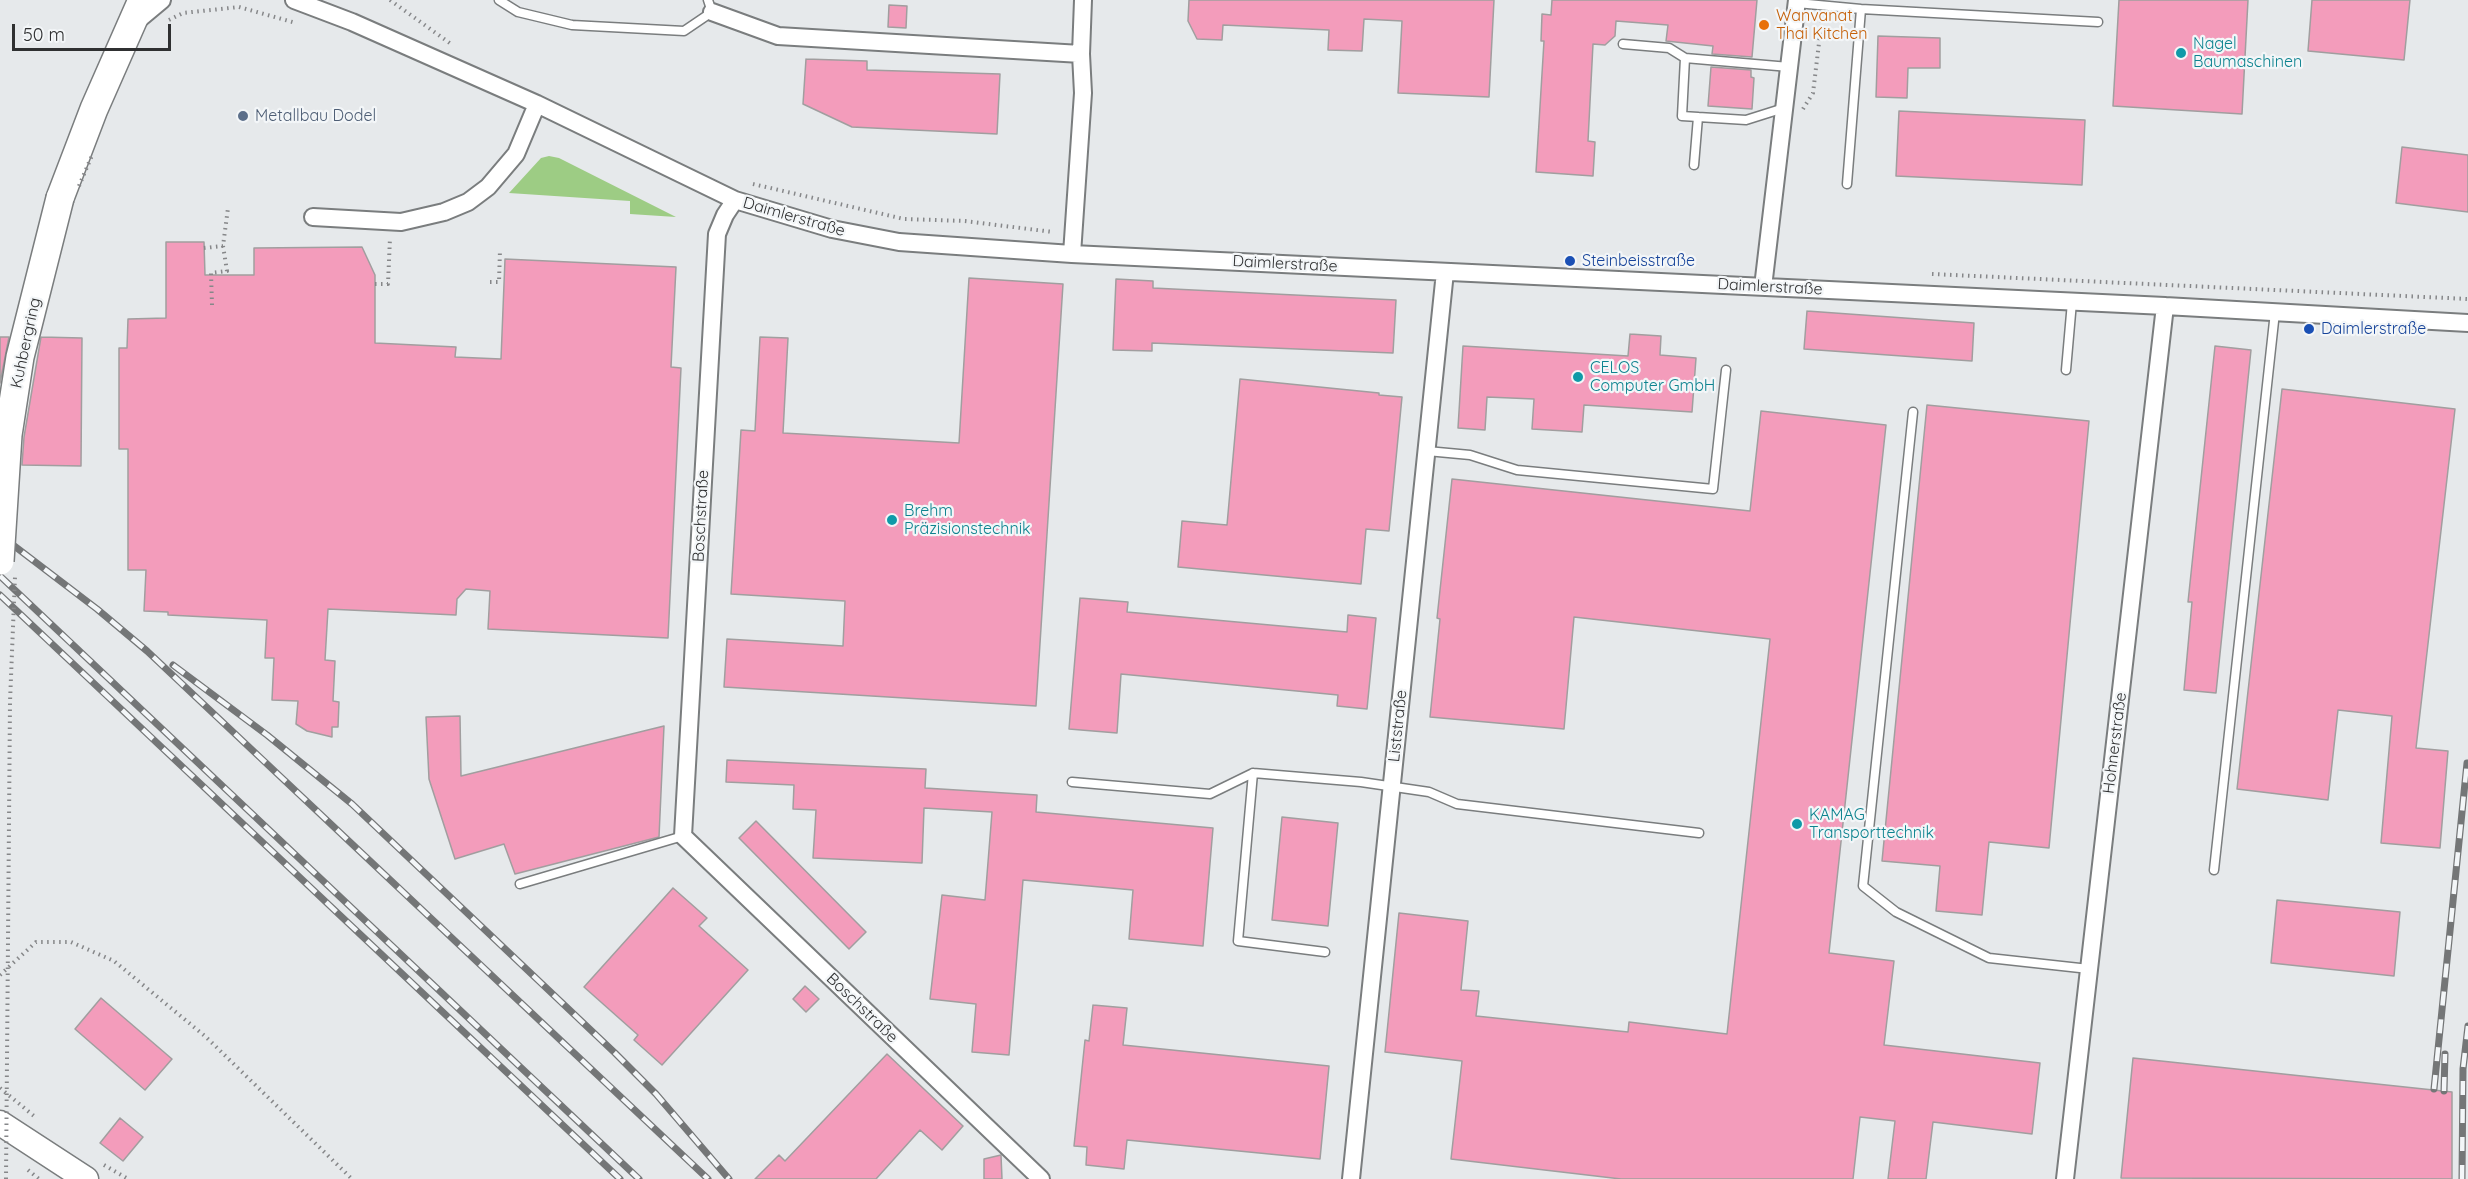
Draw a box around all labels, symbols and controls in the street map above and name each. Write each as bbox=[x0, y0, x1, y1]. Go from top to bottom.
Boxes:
place label: Wanvanat Thai Kitchen bbox=[1776, 6, 1867, 44]
scale bar bbox=[15, 12, 174, 50]
marker: Wanvanat Thai Kitchen bbox=[1757, 18, 1771, 32]
text: 50 m bbox=[23, 23, 65, 46]
place label: Nagel Baumaschinen bbox=[2193, 34, 2302, 72]
marker: Nagel Baumaschinen bbox=[2174, 46, 2188, 60]
place label: Metallbau Dodel bbox=[255, 106, 376, 126]
marker: Metallbau Dodel bbox=[236, 109, 250, 123]
street label: Daimlerstraße bbox=[741, 193, 847, 241]
place label: Steinbeisstraße bbox=[1582, 251, 1695, 271]
street label: Daimlerstraße bbox=[1232, 252, 1338, 276]
marker: Steinbeisstraße bbox=[1563, 254, 1577, 268]
street label: Daimlerstraße bbox=[1717, 275, 1823, 299]
street label: Kuhbergring bbox=[7, 296, 45, 390]
place label: Daimlerstraße bbox=[2321, 319, 2426, 339]
marker: Daimlerstraße bbox=[2302, 322, 2316, 336]
place label: CELOS Computer GmbH bbox=[1590, 358, 1715, 396]
marker: CELOS Computer GmbH bbox=[1571, 370, 1585, 384]
street label: Boschstraße bbox=[689, 469, 713, 563]
place label: Brehm Präzisionstechnik bbox=[904, 501, 1031, 539]
marker: Brehm Präzisionstechnik bbox=[885, 513, 899, 527]
street label: Liststraße bbox=[1385, 689, 1411, 763]
street label: Hohnerstraße bbox=[2099, 691, 2131, 795]
place label: KAMAG Transporttechnik bbox=[1809, 805, 1934, 843]
marker: KAMAG Transporttechnik bbox=[1790, 817, 1804, 831]
street label: Boschstraße bbox=[822, 969, 902, 1047]

